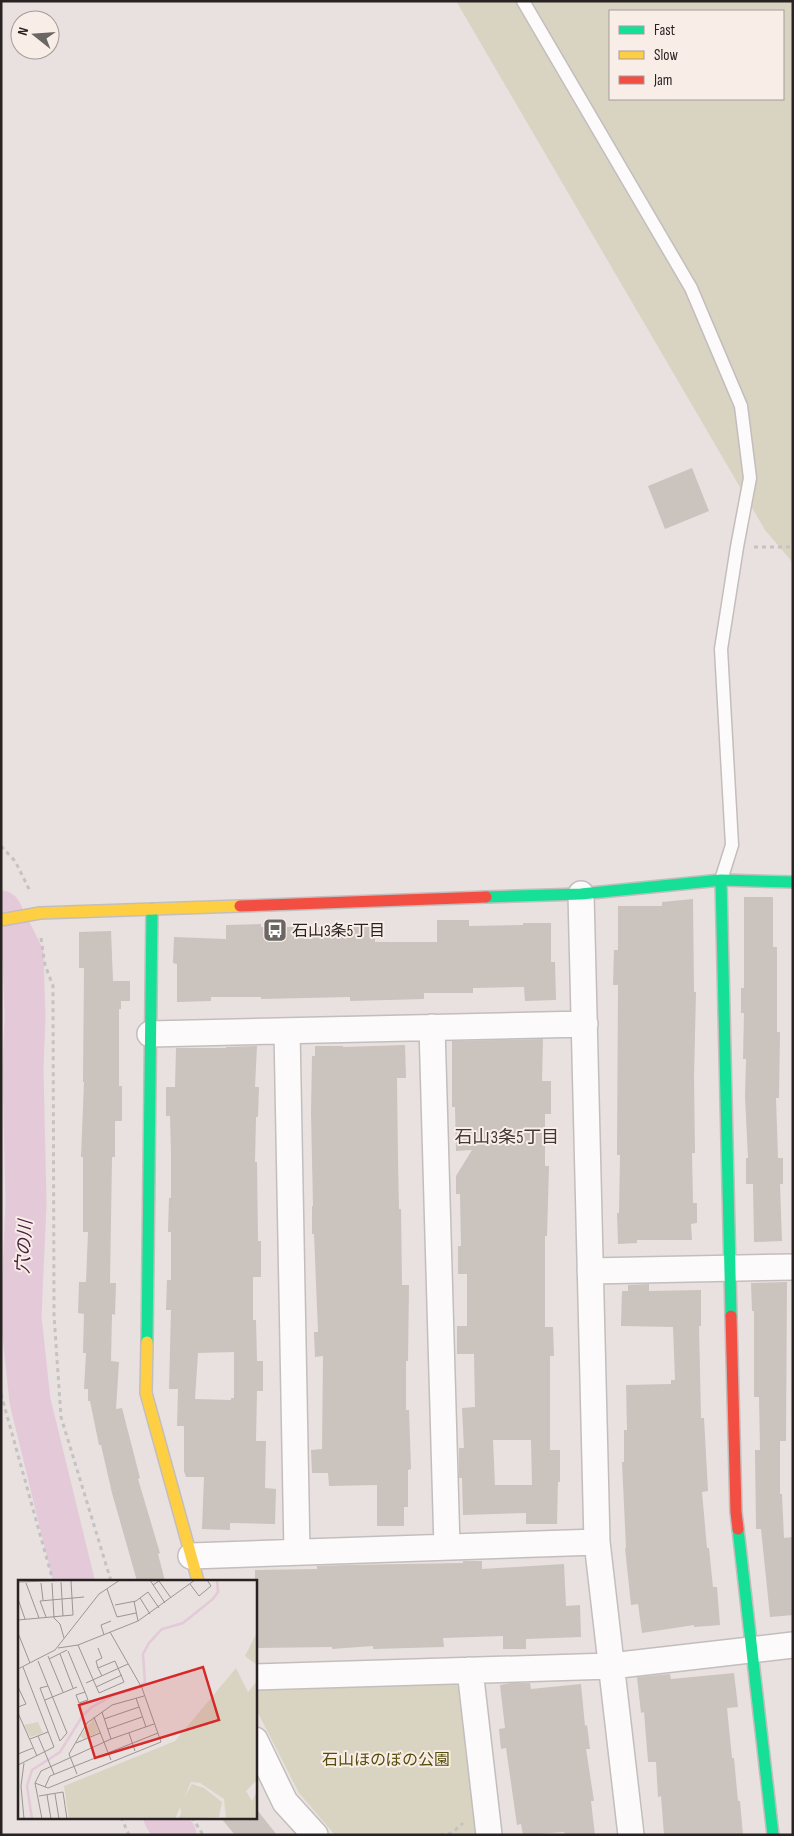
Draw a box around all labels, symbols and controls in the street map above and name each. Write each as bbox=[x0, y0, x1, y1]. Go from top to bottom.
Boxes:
north arrow bbox=[10, 10, 60, 60]
legend bbox=[609, 10, 784, 100]
text: Fast bbox=[654, 21, 676, 40]
text: N bbox=[14, 25, 32, 37]
text: Slow bbox=[654, 46, 678, 65]
text: Jam bbox=[653, 71, 672, 90]
bus stop icon: 石山3条5丁目 bbox=[262, 917, 288, 943]
place label: 石山3条5丁目 bbox=[292, 922, 385, 941]
district label: 石山3条5丁目 bbox=[455, 1127, 559, 1148]
water label: 穴の川 bbox=[13, 1218, 37, 1275]
inset map bbox=[18, 1580, 256, 1818]
park label: 石山ほのぼの公園 bbox=[322, 1751, 450, 1770]

